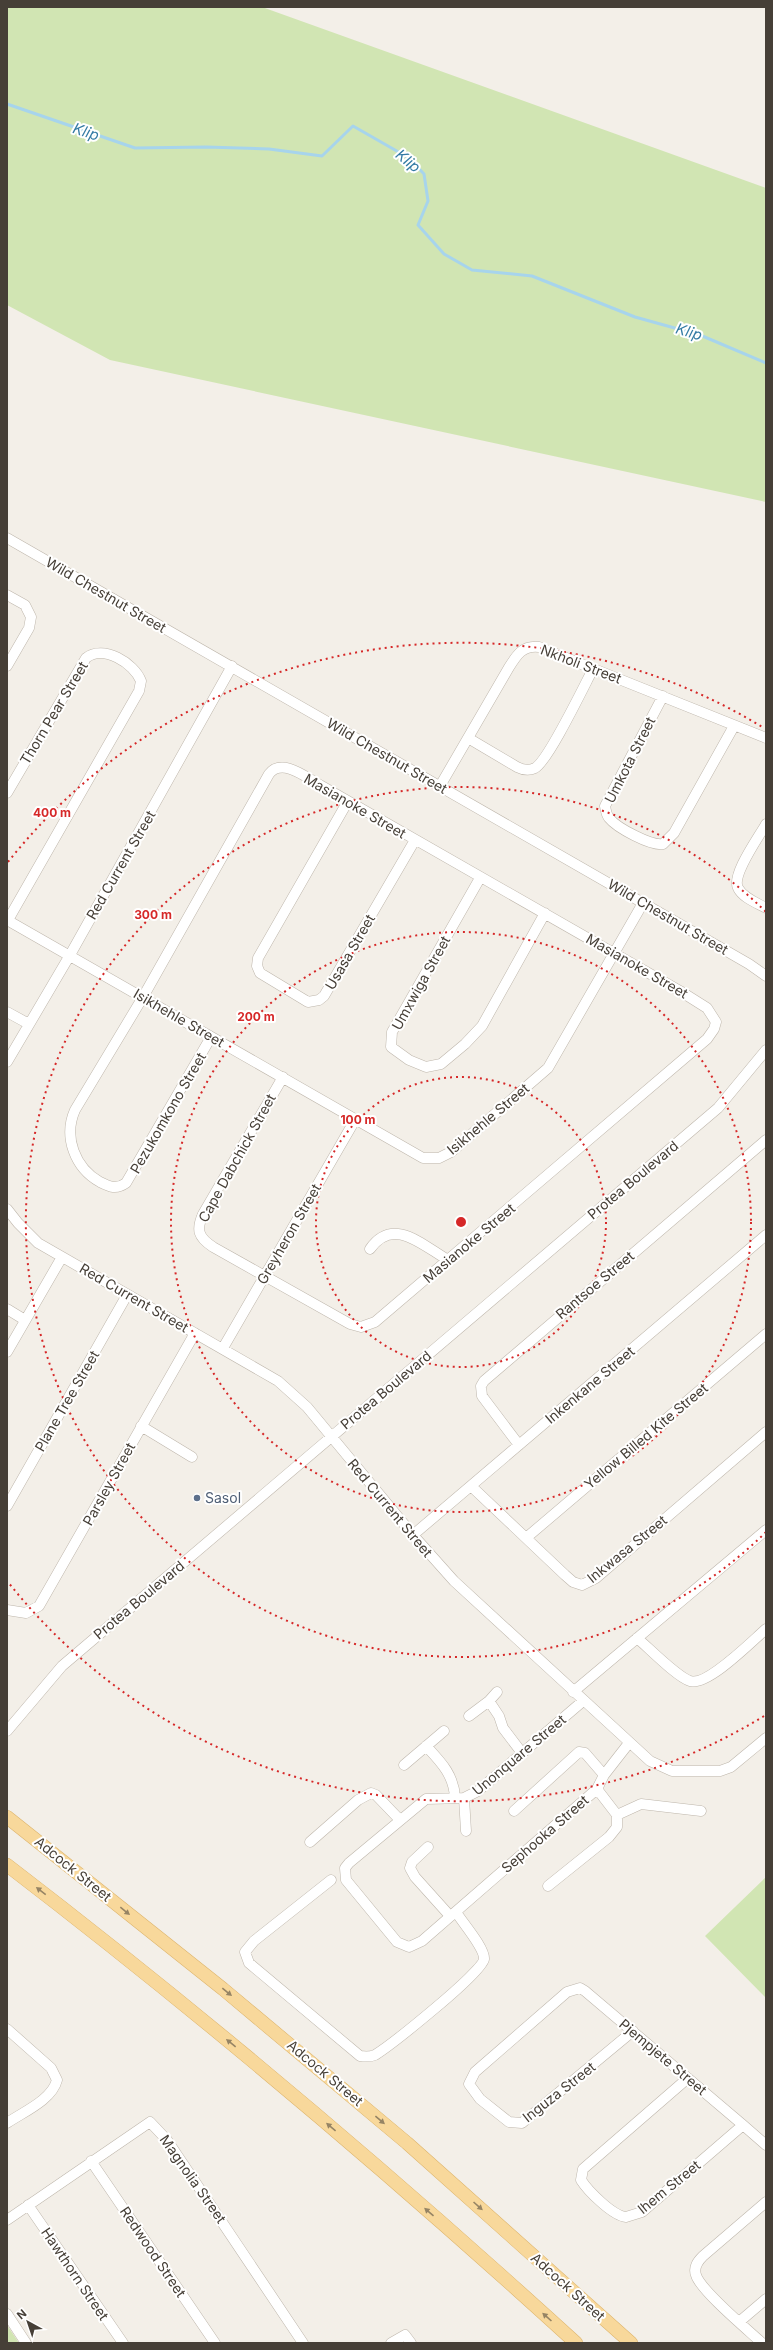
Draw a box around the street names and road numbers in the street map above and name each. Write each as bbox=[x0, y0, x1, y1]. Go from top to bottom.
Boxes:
street label: Wild Chestnut Street bbox=[43, 553, 170, 636]
street label: Nkholi Street bbox=[538, 640, 624, 687]
street label: Thorn Pear Street bbox=[16, 658, 91, 767]
street label: Umkota Street bbox=[601, 713, 659, 806]
street label: Wild Chestnut Street bbox=[324, 714, 451, 797]
street label: Masianoke Street bbox=[301, 770, 410, 842]
street label: Red Current Street bbox=[82, 807, 159, 922]
street label: Wild Chestnut Street bbox=[605, 875, 732, 958]
street label: Usasa Street bbox=[321, 911, 378, 993]
street label: Masianoke Street bbox=[583, 930, 692, 1002]
street label: Umxwiga Street bbox=[388, 932, 454, 1033]
street label: Isikhehle Street bbox=[131, 985, 228, 1051]
street label: Pezukomkono Street bbox=[126, 1049, 209, 1176]
street label: Isikhehle Street bbox=[443, 1079, 533, 1158]
street label: Cape Dabchick Street bbox=[194, 1090, 279, 1225]
street label: Protea Boulevard bbox=[584, 1137, 682, 1223]
street label: Greyheron Street bbox=[253, 1180, 324, 1287]
street label: Masianoke Street bbox=[419, 1199, 518, 1286]
street label: Rantsoe Street bbox=[552, 1247, 638, 1322]
street label: Red Current Street bbox=[77, 1259, 192, 1336]
street label: Inkenkane Street bbox=[542, 1342, 638, 1427]
street label: Plane Tree Street bbox=[31, 1347, 103, 1454]
street label: Protea Boulevard bbox=[337, 1347, 435, 1433]
street label: Yellow Billed Kite Street bbox=[580, 1379, 711, 1492]
street label: Parsley Street bbox=[79, 1439, 139, 1528]
street label: Red Current Street bbox=[344, 1455, 437, 1561]
street label: Inkwasa Street bbox=[583, 1511, 670, 1586]
street label: Protea Boulevard bbox=[90, 1557, 188, 1643]
street label: Unonquare Street bbox=[469, 1710, 569, 1799]
street label: Sephooka Street bbox=[498, 1791, 592, 1876]
street label: Adcock Street bbox=[32, 1833, 115, 1905]
street label: Pjempjete Street bbox=[616, 2015, 711, 2098]
street label: Adcock Street bbox=[284, 2036, 367, 2110]
street label: Inguza Street bbox=[519, 2058, 599, 2125]
street label: Magnolia Street bbox=[157, 2131, 230, 2226]
street label: Ihem Street bbox=[634, 2156, 704, 2217]
street label: Redwood Street bbox=[117, 2203, 190, 2301]
street label: Hawthorn Street bbox=[38, 2224, 113, 2324]
street label: Adcock Street bbox=[528, 2249, 609, 2325]

